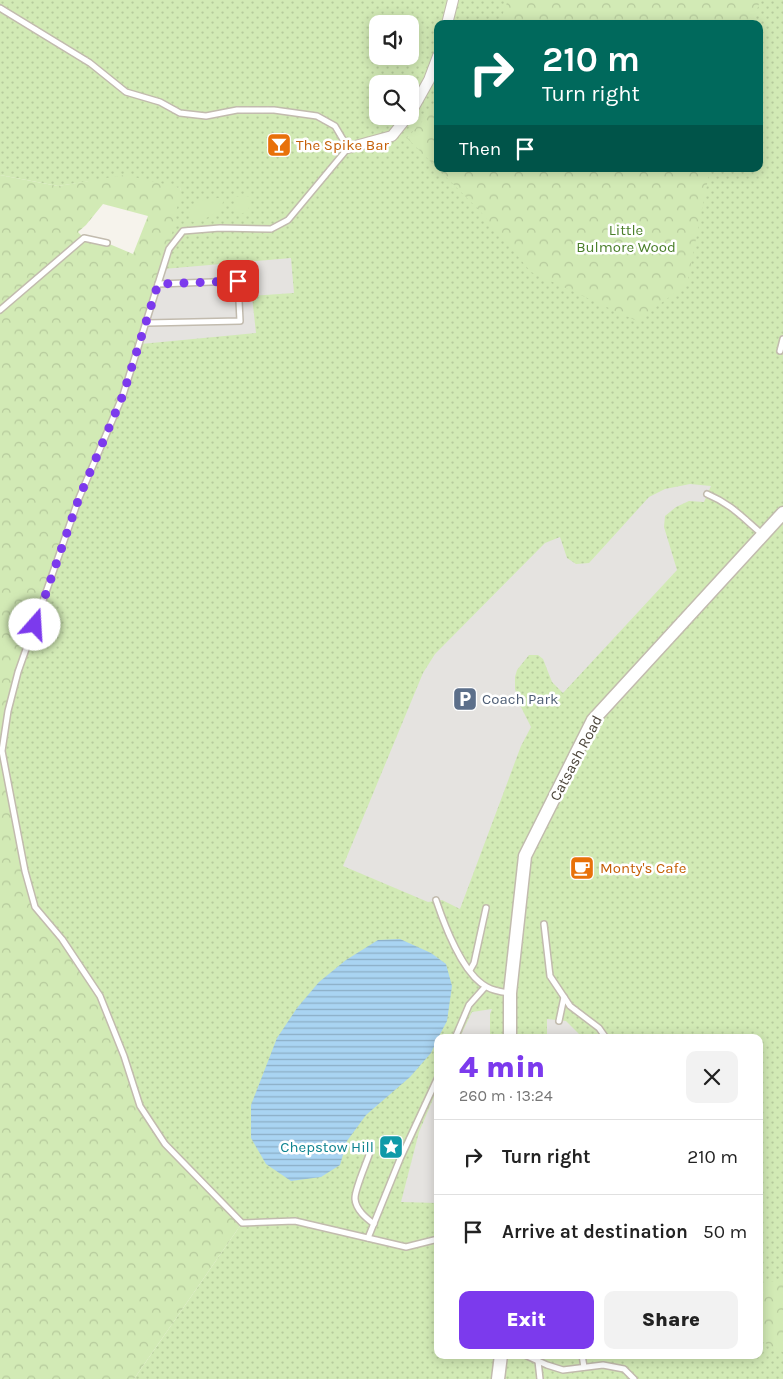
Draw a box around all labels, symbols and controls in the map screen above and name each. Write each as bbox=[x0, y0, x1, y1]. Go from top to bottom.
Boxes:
map controls bbox=[369, 15, 419, 125]
button: sound bbox=[369, 15, 419, 65]
text: 210 m bbox=[542, 39, 640, 80]
icon: right bbox=[459, 40, 524, 105]
button: search bbox=[369, 75, 419, 125]
text: Turn right bbox=[542, 81, 640, 107]
bar icon: The Spike Bar bbox=[266, 132, 292, 158]
icon: arrive bbox=[511, 135, 539, 163]
place label: The Spike Bar bbox=[296, 136, 389, 154]
text: Then bbox=[459, 138, 501, 160]
park label: Little Bulmore Wood bbox=[576, 221, 676, 256]
pin bbox=[217, 260, 259, 302]
icon: arrive bbox=[224, 267, 252, 295]
position arrow bbox=[8.0, 598, 60.0, 650]
parking icon: Coach Park bbox=[452, 686, 478, 712]
place label: Coach Park bbox=[482, 690, 558, 708]
street label: Catsash Road bbox=[546, 712, 606, 804]
cafe icon: Monty's Cafe bbox=[569, 855, 595, 881]
place label: Monty's Cafe bbox=[600, 859, 686, 877]
text: 4 min bbox=[459, 1049, 545, 1085]
button: close bbox=[686, 1051, 738, 1103]
text: 260 m · 13:24 bbox=[459, 1086, 553, 1105]
place icon: Chepstow Hill bbox=[378, 1134, 404, 1160]
place label: Chepstow Hill bbox=[280, 1138, 374, 1156]
icon: right bbox=[459, 1143, 487, 1171]
text: Turn right bbox=[502, 1146, 591, 1168]
text: 210 m bbox=[687, 1146, 738, 1168]
icon: arrive bbox=[459, 1218, 487, 1246]
text: Arrive at destination bbox=[502, 1221, 688, 1243]
text: 50 m bbox=[703, 1221, 747, 1243]
button: Exit bbox=[459, 1291, 594, 1349]
button: Share bbox=[604, 1291, 738, 1349]

